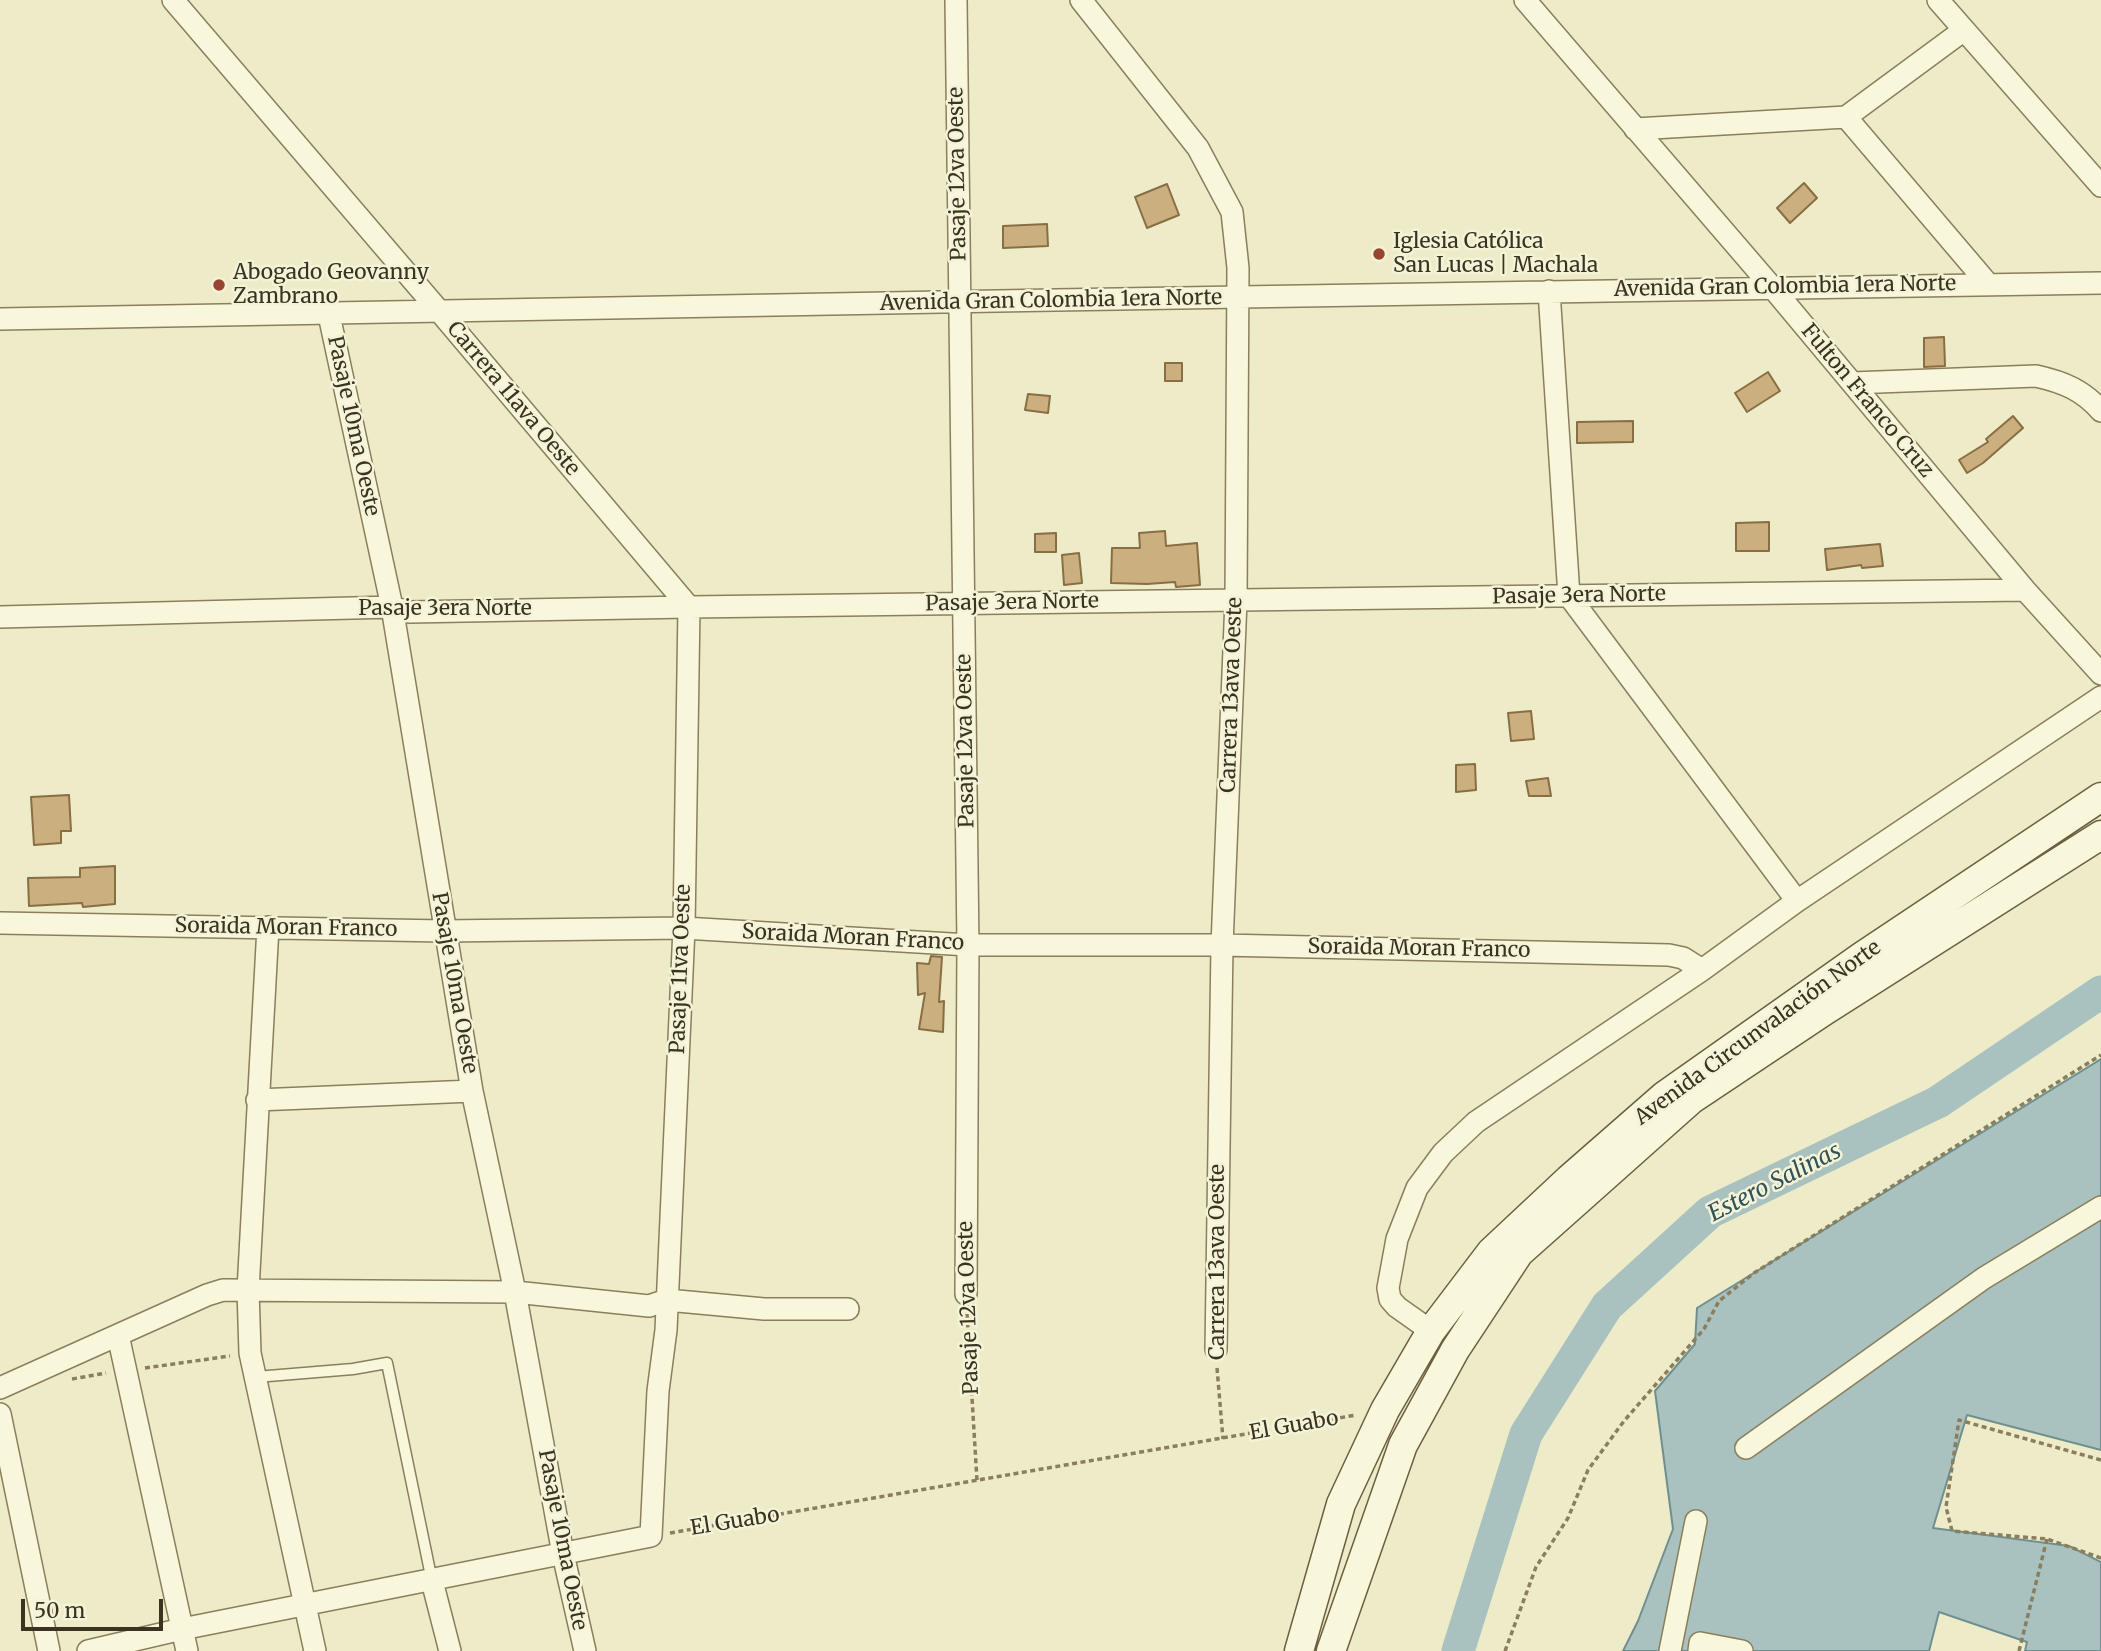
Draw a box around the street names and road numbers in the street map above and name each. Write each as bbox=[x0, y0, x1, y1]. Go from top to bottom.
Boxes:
street label: Pasaje 12va Oeste bbox=[944, 87, 972, 261]
street label: Avenida Gran Colombia 1era Norte bbox=[1614, 271, 1956, 303]
street label: Avenida Gran Colombia 1era Norte bbox=[880, 285, 1222, 317]
street label: Carrera 11ava Oeste bbox=[441, 317, 585, 481]
street label: Fulton Franco Cruz bbox=[1795, 319, 1939, 483]
street label: Pasaje 10ma Oeste bbox=[322, 334, 384, 518]
street label: Pasaje 3era Norte bbox=[1492, 582, 1666, 610]
street label: Pasaje 3era Norte bbox=[925, 589, 1099, 617]
street label: Pasaje 3era Norte bbox=[358, 596, 532, 622]
street label: Carrera 13ava Oeste bbox=[1216, 597, 1248, 793]
street label: Pasaje 12va Oeste bbox=[952, 654, 980, 828]
street label: Pasaje 11va Oeste bbox=[665, 884, 697, 1054]
street label: Pasaje 10ma Oeste bbox=[426, 890, 482, 1076]
street label: Soraida Moran Franco bbox=[174, 913, 398, 943]
street label: Soraida Moran Franco bbox=[741, 920, 965, 956]
street label: Soraida Moran Franco bbox=[1307, 934, 1531, 964]
street label: Avenida Circunvalación Norte bbox=[1630, 935, 1886, 1131]
street label: Carrera 13ava Oeste bbox=[1205, 1164, 1231, 1360]
street label: Pasaje 12va Oeste bbox=[953, 1221, 985, 1395]
street label: El Guabo bbox=[1248, 1406, 1340, 1446]
street label: Pasaje 10ma Oeste bbox=[532, 1447, 592, 1633]
street label: El Guabo bbox=[689, 1503, 781, 1541]

